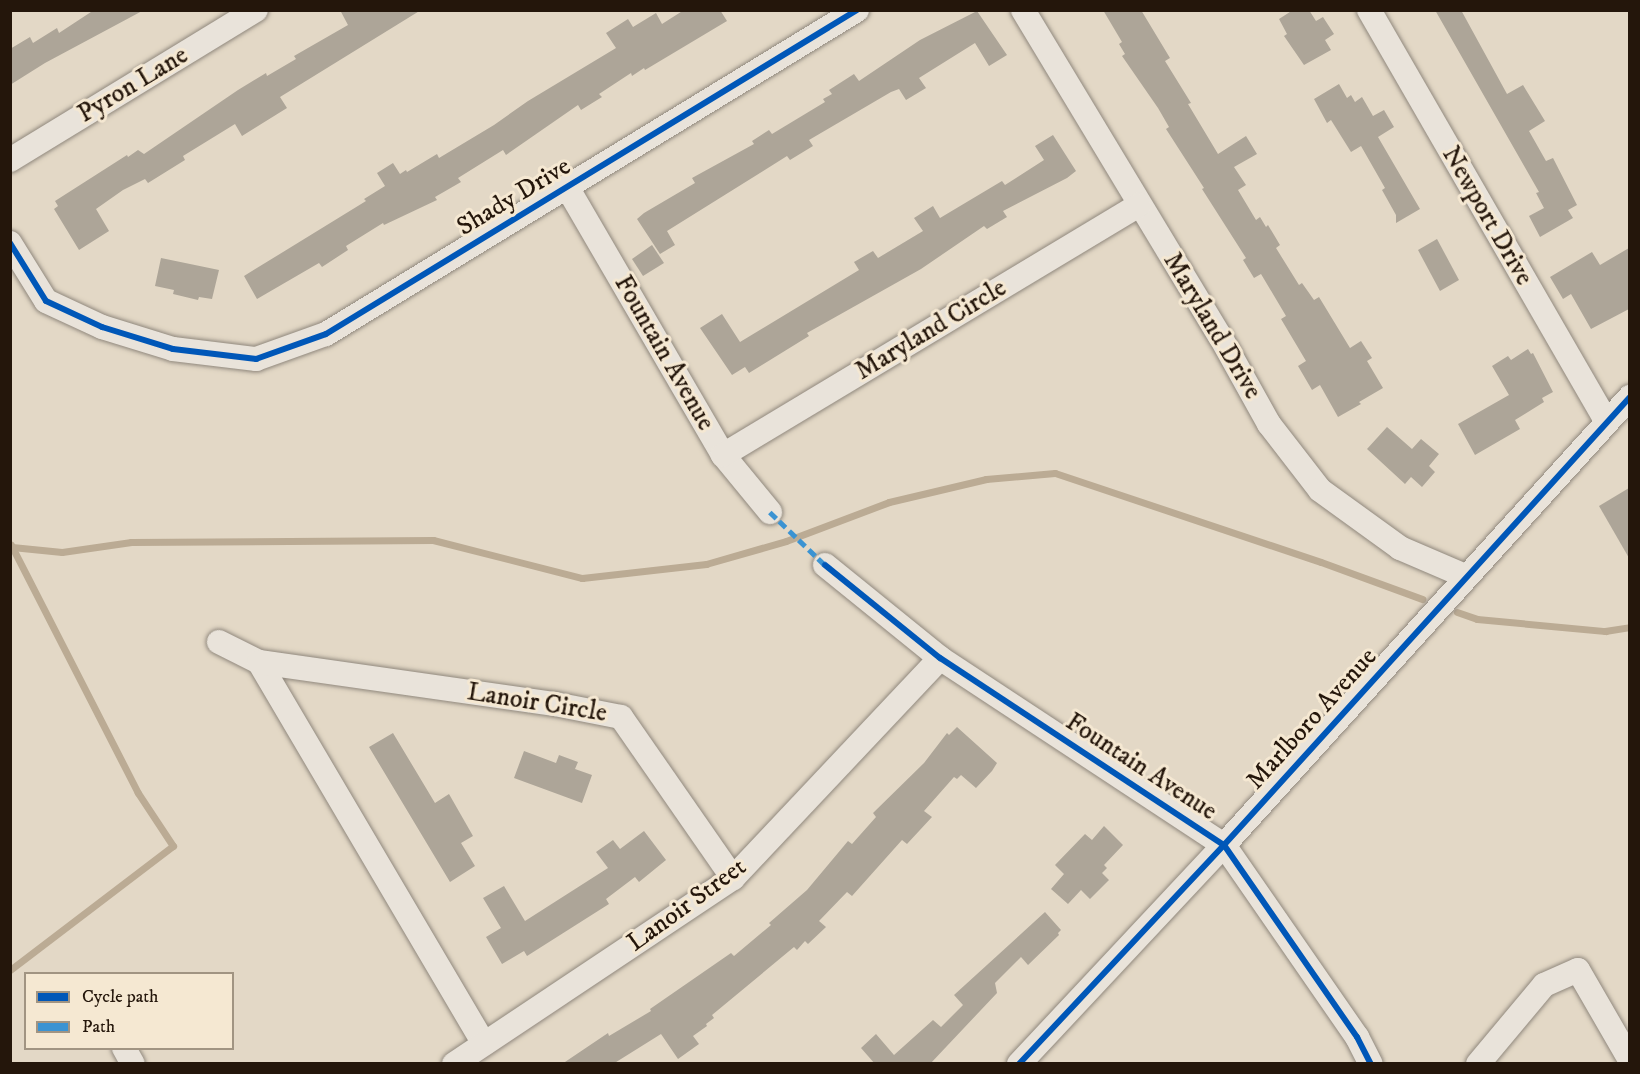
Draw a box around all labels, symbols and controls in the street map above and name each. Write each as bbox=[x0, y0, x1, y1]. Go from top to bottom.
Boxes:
street label: Pyron Lane bbox=[72, 40, 194, 130]
street label: Newport Drive bbox=[1435, 141, 1539, 291]
street label: Shady Drive bbox=[452, 151, 576, 243]
street label: Maryland Drive bbox=[1156, 247, 1268, 405]
street label: Fountain Avenue bbox=[607, 270, 721, 436]
street label: Maryland Circle bbox=[850, 273, 1012, 387]
street label: Marlboro Avenue bbox=[1240, 642, 1384, 796]
street label: Lanoir Circle bbox=[465, 677, 609, 729]
street label: Fountain Avenue bbox=[1060, 707, 1222, 827]
street label: Lanoir Street bbox=[621, 851, 753, 959]
legend bbox=[24, 972, 234, 1050]
text: Cycle path bbox=[82, 986, 159, 1008]
text: Path bbox=[82, 1016, 115, 1038]

